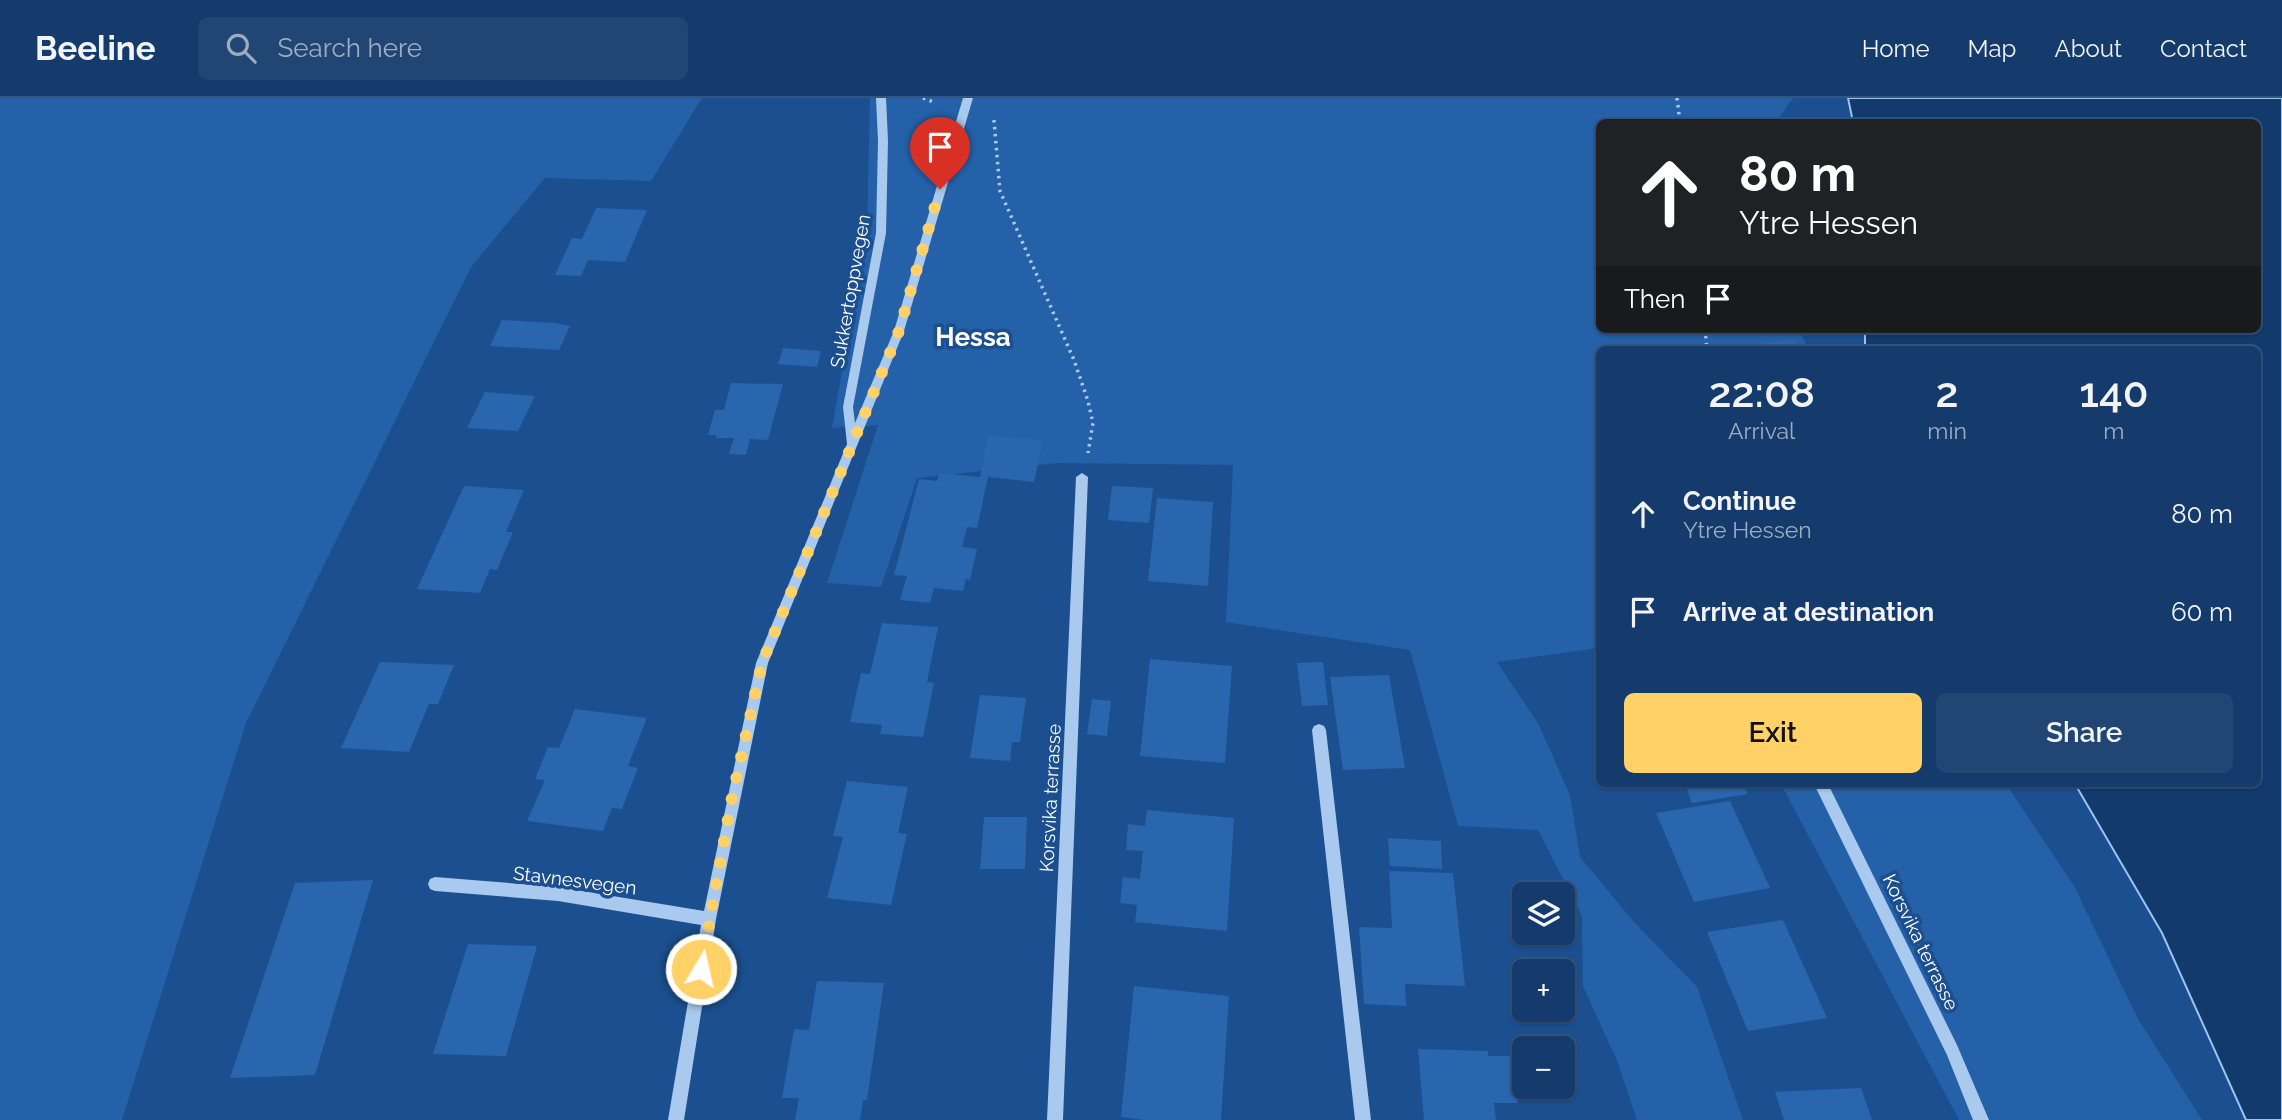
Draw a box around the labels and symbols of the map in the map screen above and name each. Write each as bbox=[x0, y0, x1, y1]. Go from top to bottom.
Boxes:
pin bbox=[910, 117, 970, 189]
street label: Sukkertoppvegen bbox=[826, 212, 874, 370]
district label: Hessa bbox=[935, 322, 1011, 352]
street label: Korsvika terrasse bbox=[1035, 723, 1065, 873]
street label: Stavnesvegen bbox=[512, 862, 638, 898]
street label: Korsvika terrasse bbox=[1879, 870, 1963, 1014]
position arrow bbox=[664, 932, 738, 1006]

